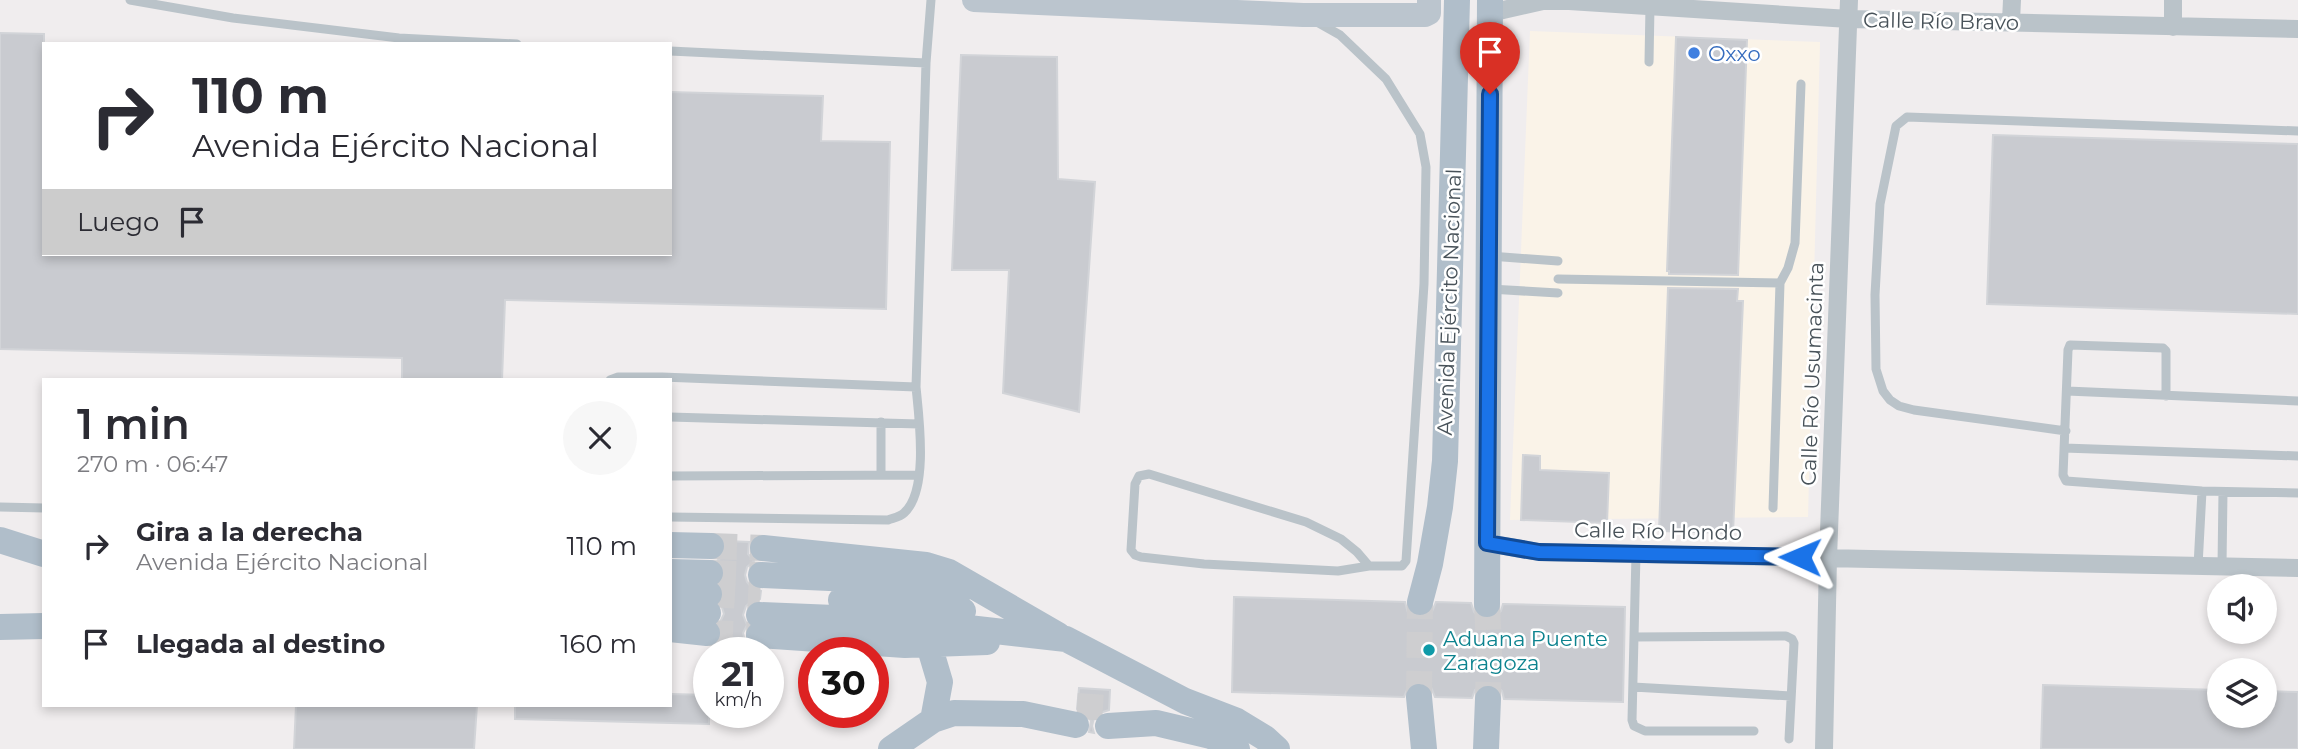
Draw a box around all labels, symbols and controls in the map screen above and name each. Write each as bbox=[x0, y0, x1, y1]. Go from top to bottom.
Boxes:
street label: Calle Río Bravo bbox=[1863, 7, 2019, 35]
pin bbox=[1460, 22, 1520, 94]
icon: arrive bbox=[1471, 33, 1509, 71]
place label: Oxxo bbox=[1708, 41, 1761, 66]
marker: Oxxo bbox=[1686, 45, 1702, 61]
text: 110 m bbox=[192, 66, 329, 125]
icon: right bbox=[77, 70, 168, 161]
text: Avenida Ejército Nacional bbox=[192, 126, 599, 165]
street label: Avenida Ejército Nacional bbox=[1432, 168, 1466, 436]
icon: arrive bbox=[173, 203, 211, 241]
text: Luego bbox=[77, 206, 159, 238]
street label: Calle Río Usumacinta bbox=[1796, 262, 1828, 486]
text: 1 min bbox=[77, 398, 190, 450]
button: close bbox=[563, 401, 637, 475]
text: 270 m · 06:47 bbox=[77, 450, 228, 478]
text: Gira a la derecha bbox=[136, 516, 363, 548]
street label: Calle Río Hondo bbox=[1574, 517, 1742, 545]
position arrow bbox=[1763, 520, 1837, 594]
icon: right bbox=[77, 527, 115, 565]
text: 110 m bbox=[567, 530, 637, 562]
text: Avenida Ejército Nacional bbox=[136, 548, 428, 576]
map controls bbox=[2207, 574, 2277, 728]
button: sound bbox=[2207, 574, 2277, 644]
icon: arrive bbox=[77, 625, 115, 663]
place label: Aduana Puente Zaragoza bbox=[1443, 626, 1608, 675]
text: Llegada al destino bbox=[136, 628, 385, 660]
text: 160 m bbox=[560, 628, 637, 660]
speed limit sign: 30 bbox=[798, 637, 889, 728]
marker: Aduana Puente Zaragoza bbox=[1421, 642, 1437, 658]
text: 21 bbox=[721, 652, 756, 695]
button: layers bbox=[2207, 658, 2277, 728]
text: km/h bbox=[714, 689, 763, 711]

